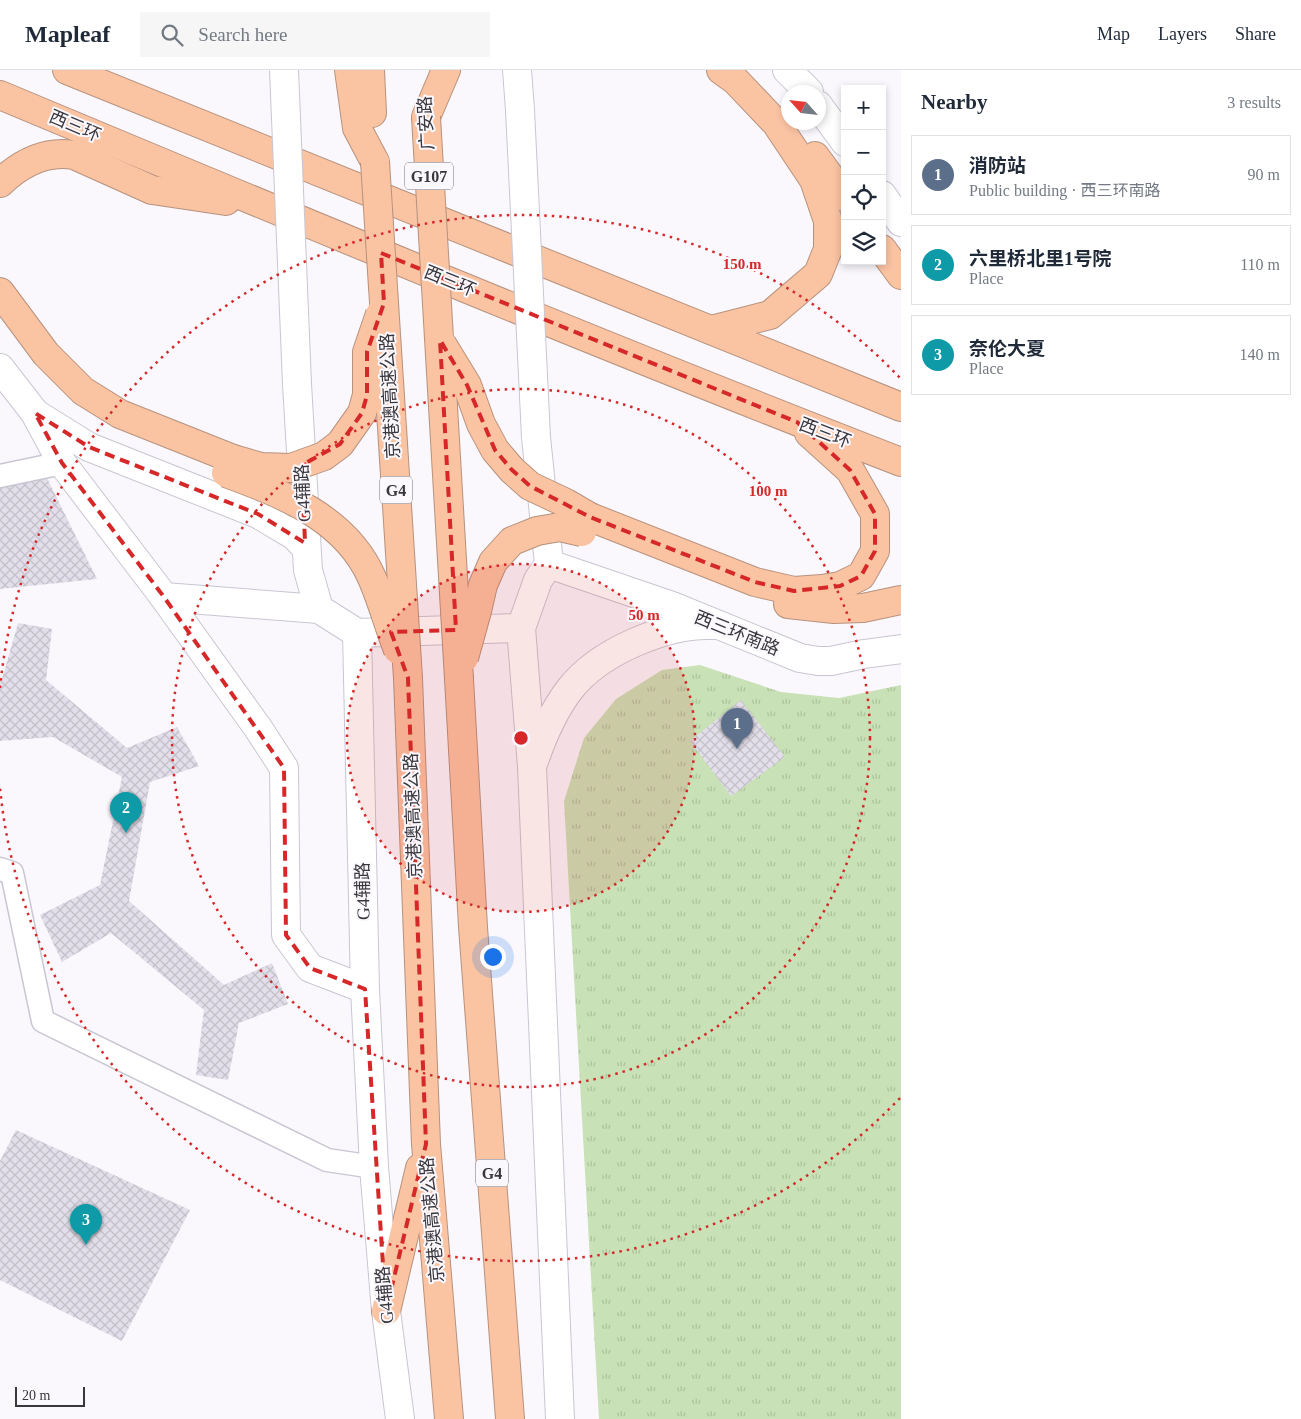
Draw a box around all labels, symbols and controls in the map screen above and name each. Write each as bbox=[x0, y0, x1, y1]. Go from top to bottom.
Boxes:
search box bbox=[140, 12, 490, 57]
text: Mapleaf bbox=[25, 21, 110, 47]
icon: search bbox=[158, 21, 186, 49]
text: Search here bbox=[198, 24, 287, 45]
text: Map bbox=[1097, 24, 1130, 44]
text: Layers bbox=[1158, 24, 1207, 44]
text: Share bbox=[1235, 24, 1276, 44]
north arrow bbox=[781, 85, 826, 130]
map controls bbox=[841, 85, 886, 265]
button: + bbox=[841, 85, 886, 130]
text: Nearby bbox=[921, 90, 988, 114]
text: 3 results bbox=[1227, 94, 1281, 111]
street label: 广安路 bbox=[415, 96, 437, 150]
street label: 西三环 bbox=[46, 106, 104, 146]
button: − bbox=[841, 130, 886, 175]
text: 消防站 bbox=[969, 155, 1026, 176]
road number: G107 bbox=[405, 162, 453, 190]
text: 1 bbox=[934, 166, 942, 183]
text: 90 m bbox=[1248, 166, 1280, 183]
button: locate bbox=[841, 175, 886, 220]
text: Public building · 西三环南路 bbox=[969, 182, 1161, 199]
button: layers bbox=[841, 220, 886, 265]
text: 六里桥北里1号院 bbox=[969, 248, 1112, 269]
text: 150 m bbox=[723, 256, 762, 272]
text: 2 bbox=[934, 256, 942, 273]
text: 110 m bbox=[1240, 256, 1280, 273]
street label: 西三环 bbox=[421, 262, 479, 300]
text: Place bbox=[969, 270, 1004, 287]
street label: 京港澳高速公路 bbox=[377, 333, 403, 459]
text: 奈伦大夏 bbox=[969, 338, 1045, 359]
text: 3 bbox=[934, 346, 942, 363]
text: 140 m bbox=[1240, 346, 1280, 363]
text: Place bbox=[969, 360, 1004, 377]
street label: 西三环 bbox=[796, 414, 854, 452]
street label: G4辅路 bbox=[291, 464, 315, 522]
road number: G4 bbox=[380, 476, 412, 504]
text: 100 m bbox=[749, 483, 788, 499]
text: 50 m bbox=[628, 607, 660, 623]
street label: 西三环南路 bbox=[692, 607, 782, 659]
pin: 1 bbox=[721, 708, 753, 749]
centre of rings bbox=[512, 729, 530, 747]
street label: 京港澳高速公路 bbox=[401, 753, 425, 879]
pin: 2 bbox=[110, 792, 142, 833]
street label: G4辅路 bbox=[352, 862, 374, 920]
your location bbox=[480, 944, 506, 970]
street label: 京港澳高速公路 bbox=[417, 1156, 447, 1284]
road number: G4 bbox=[476, 1160, 508, 1186]
pin: 3 bbox=[70, 1204, 102, 1245]
street label: G4辅路 bbox=[373, 1265, 397, 1325]
scale bar bbox=[15, 1384, 85, 1407]
text: 20 m bbox=[22, 1388, 50, 1403]

